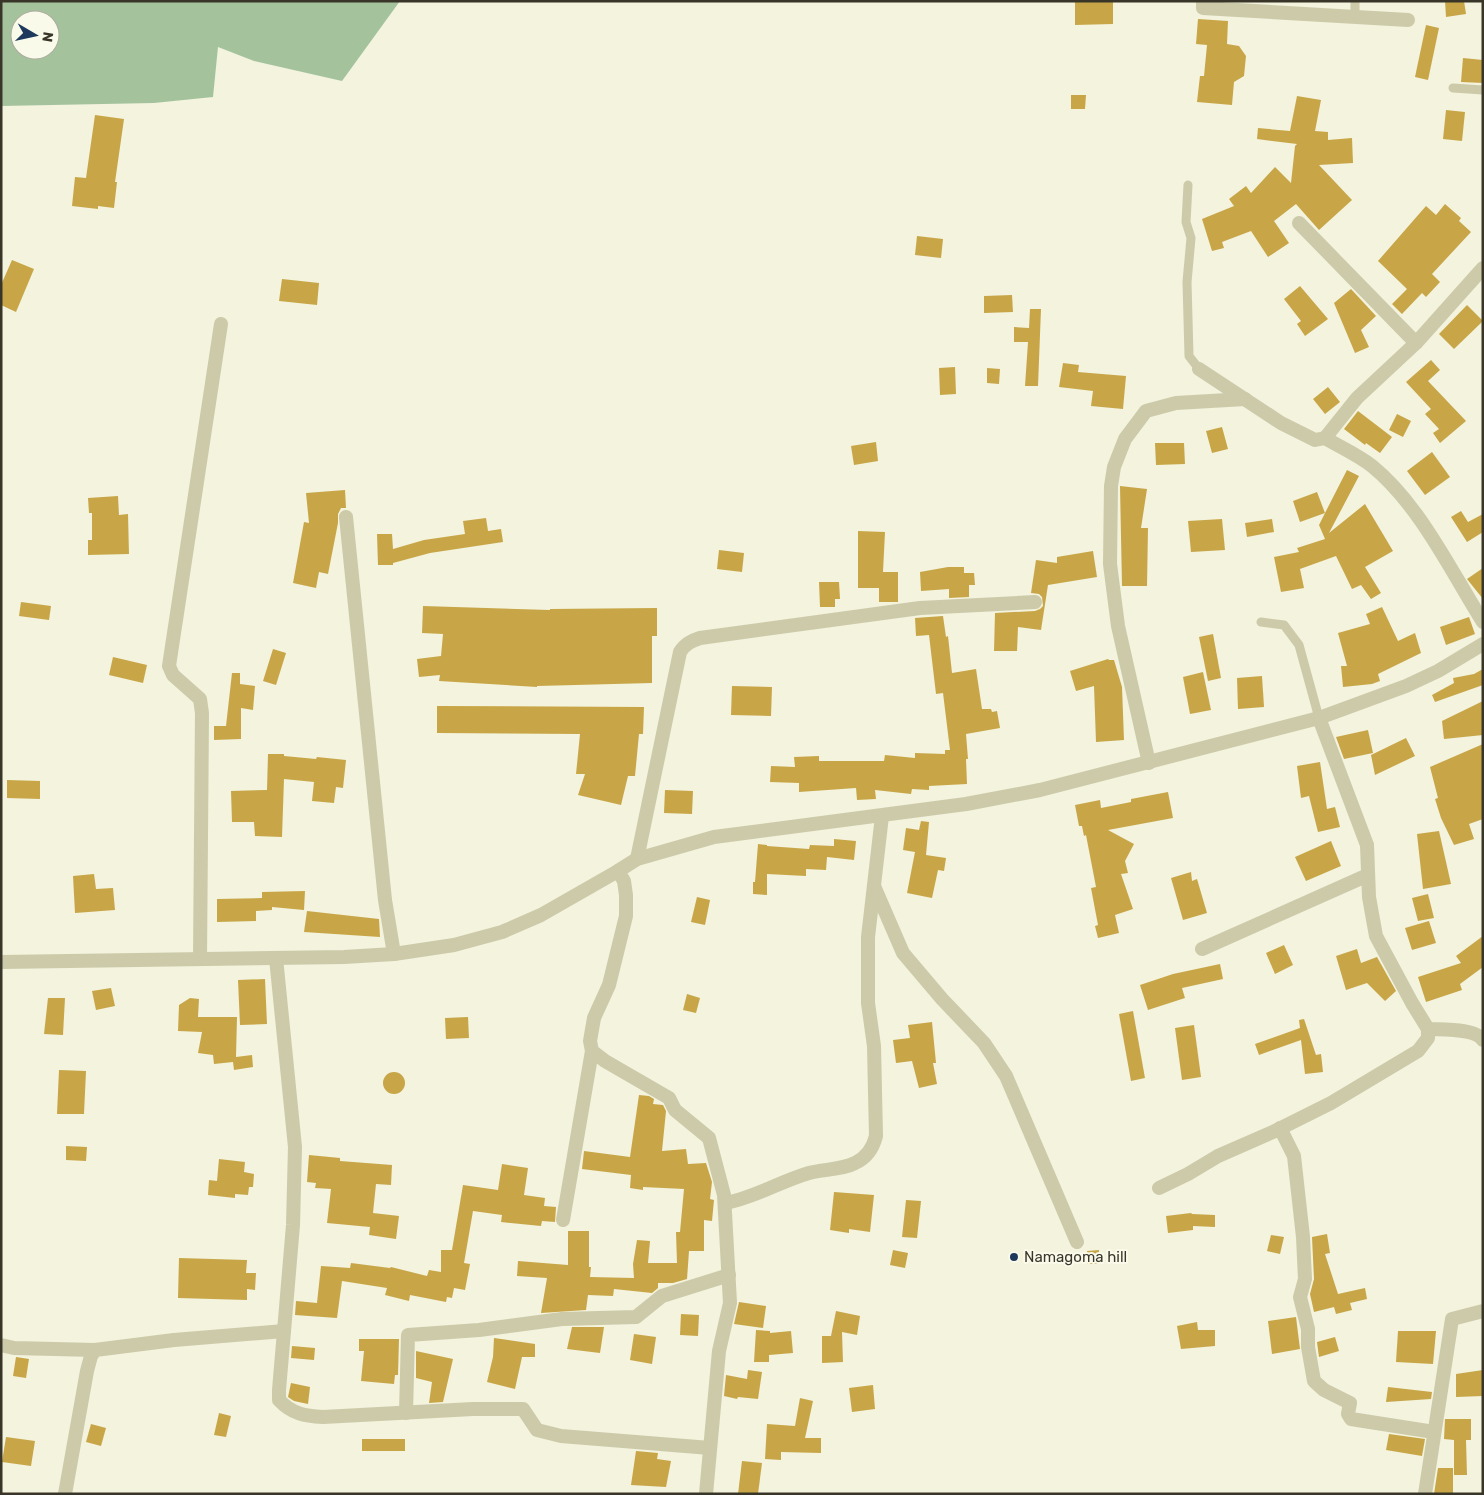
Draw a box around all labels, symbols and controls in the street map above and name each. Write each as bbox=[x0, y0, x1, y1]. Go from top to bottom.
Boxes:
north arrow bbox=[10, 10, 60, 60]
text: N bbox=[38, 31, 57, 43]
place label: Namagoma hill bbox=[1024, 1248, 1127, 1266]
marker: Namagoma hill bbox=[1008, 1251, 1020, 1263]

